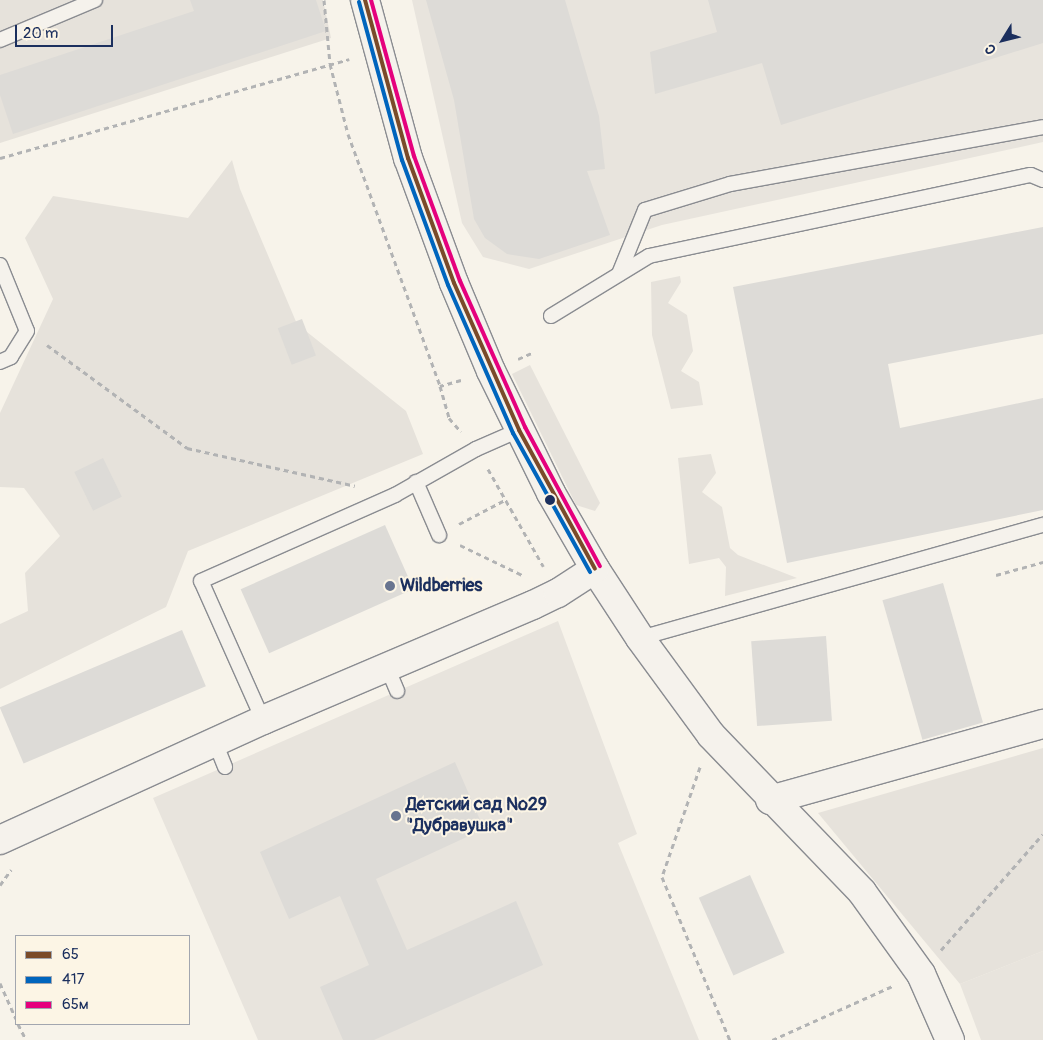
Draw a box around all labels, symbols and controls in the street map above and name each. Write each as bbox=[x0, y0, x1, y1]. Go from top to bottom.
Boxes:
scale bar bbox=[18, 15, 115, 47]
north arrow bbox=[978, 15, 1028, 65]
text: 20 m bbox=[23, 24, 58, 43]
text: С bbox=[981, 41, 1000, 58]
unlabelled marker bbox=[545, 495, 555, 505]
place label: Wildberries bbox=[400, 575, 482, 597]
marker: Wildberries bbox=[384, 580, 396, 592]
place label: Детский сад №29 "Дубравушка" bbox=[406, 795, 547, 838]
marker: Детский сад №29 "Дубравушка" bbox=[390, 810, 402, 822]
legend bbox=[15, 935, 190, 1025]
text: 65 bbox=[62, 945, 79, 964]
text: 417 bbox=[62, 970, 85, 989]
text: 65м bbox=[62, 995, 89, 1014]

